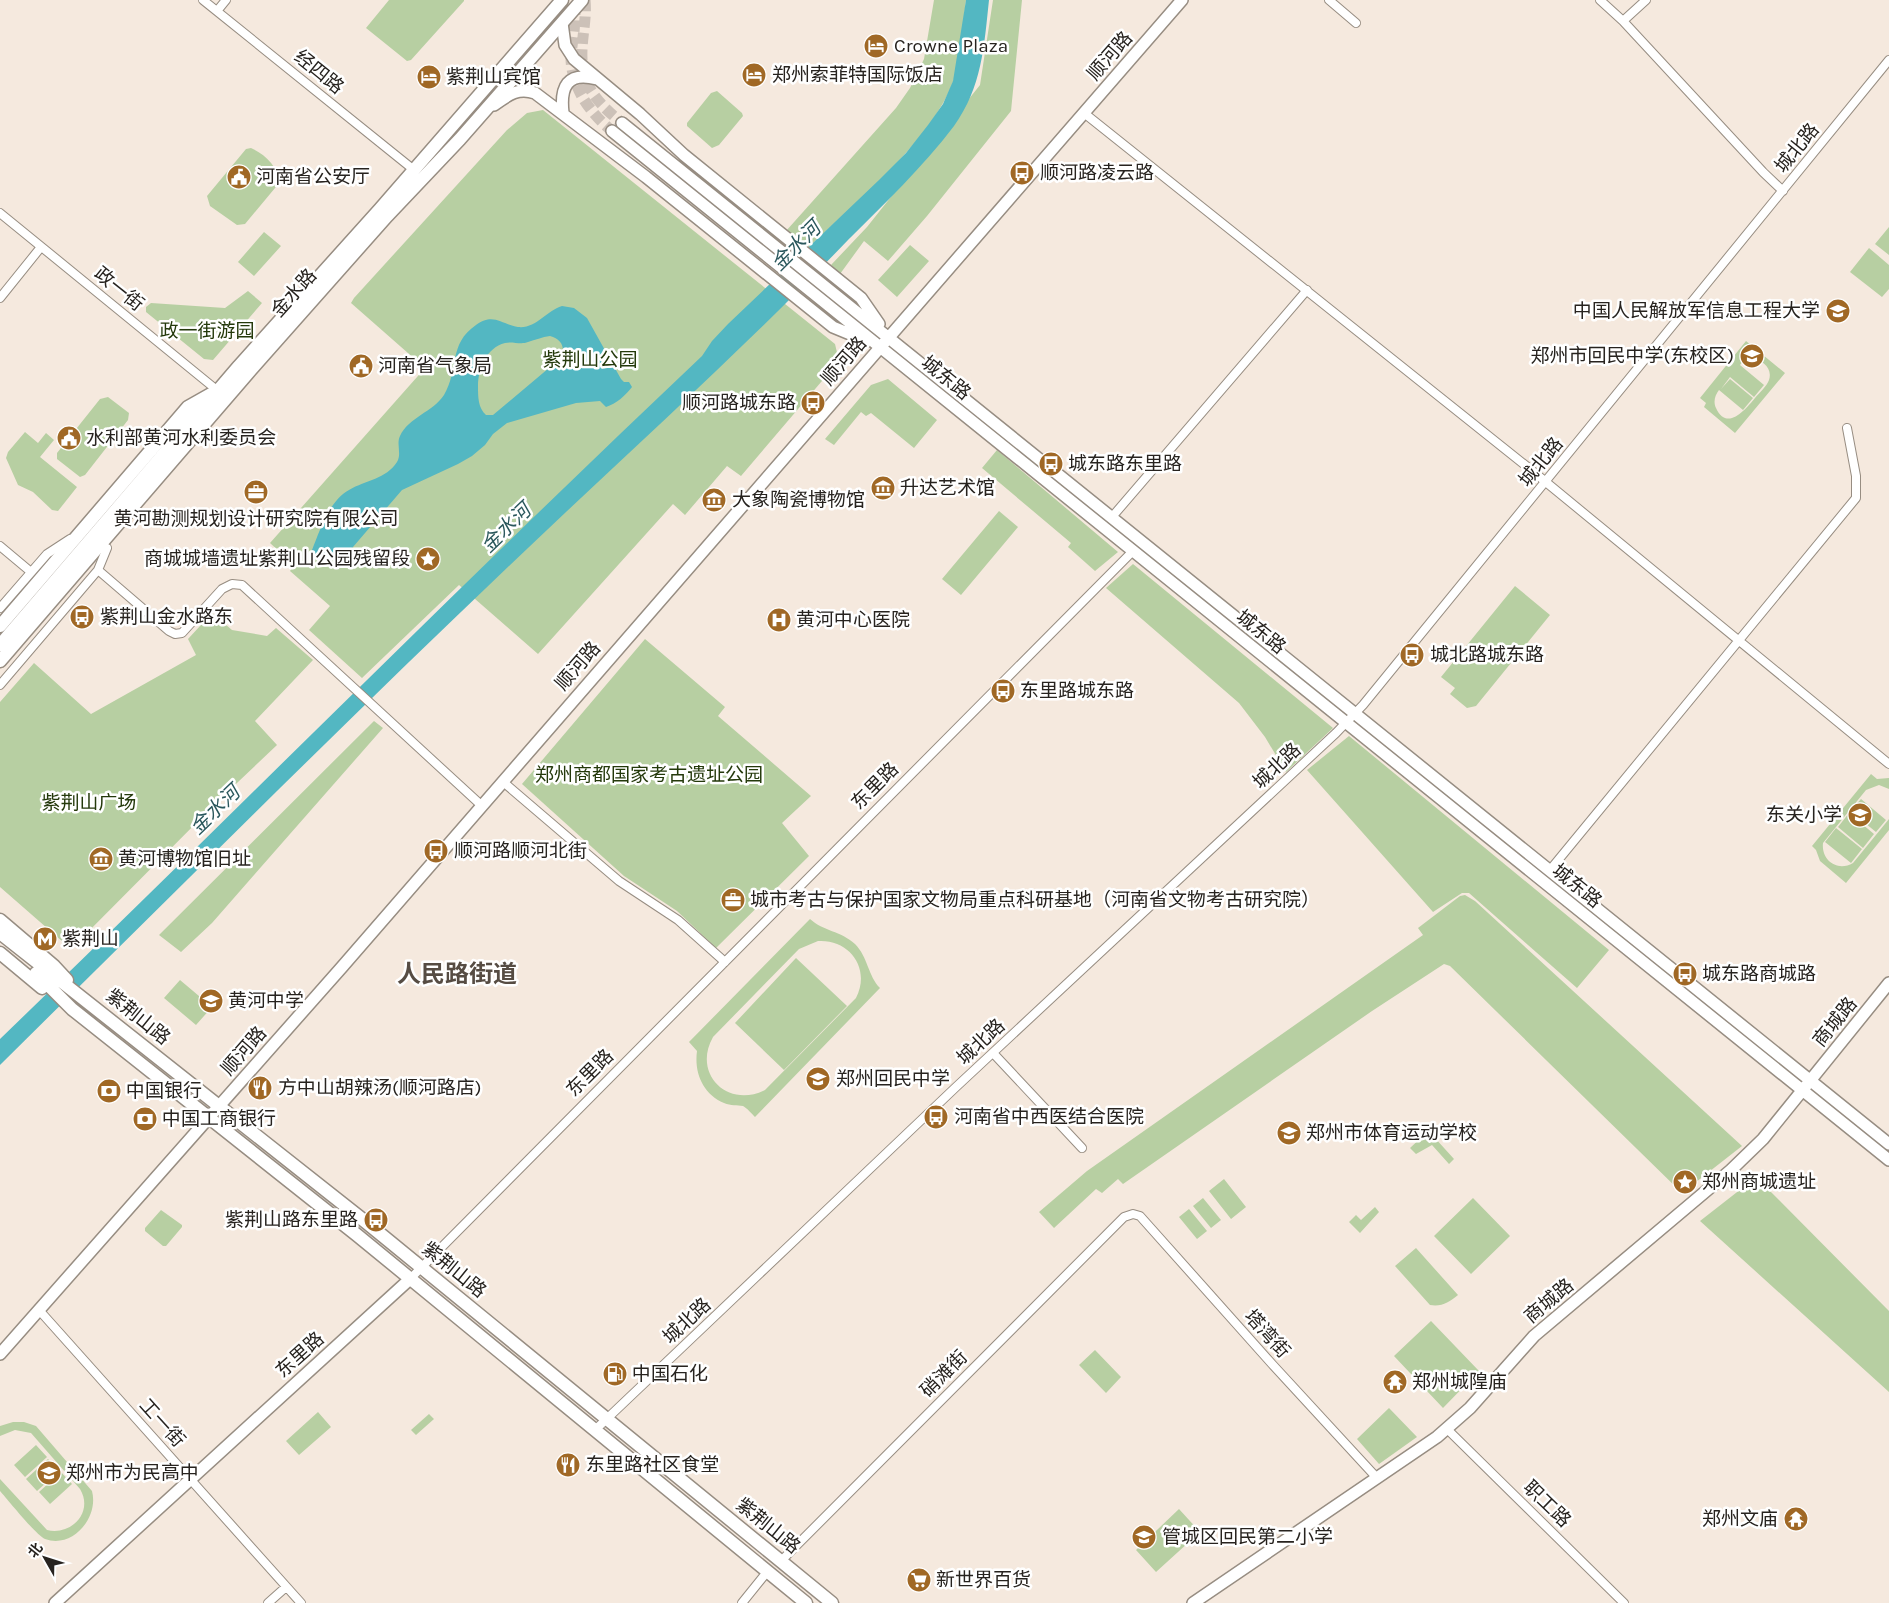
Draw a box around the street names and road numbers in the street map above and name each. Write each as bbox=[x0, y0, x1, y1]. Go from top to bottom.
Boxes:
street label: 顺河路 bbox=[1083, 27, 1137, 85]
street label: 经四路 bbox=[290, 46, 348, 98]
street label: 城北路 bbox=[1771, 119, 1823, 177]
street label: 政一街 bbox=[90, 263, 148, 315]
street label: 金水路 bbox=[267, 264, 321, 322]
street label: 顺河路 bbox=[817, 332, 871, 390]
street label: 城东路 bbox=[917, 352, 975, 404]
street label: 城北路 bbox=[1515, 433, 1567, 491]
street label: 城东路 bbox=[1232, 606, 1290, 658]
street label: 顺河路 bbox=[551, 637, 605, 695]
street label: 城北路 bbox=[1249, 739, 1305, 793]
street label: 东里路 bbox=[847, 758, 903, 814]
street label: 城东路 bbox=[1548, 860, 1606, 912]
street label: 紫荆山路 bbox=[102, 985, 174, 1049]
street label: 商城路 bbox=[1809, 993, 1861, 1051]
street label: 城北路 bbox=[953, 1015, 1009, 1069]
street label: 顺河路 bbox=[217, 1022, 271, 1080]
street label: 东里路 bbox=[562, 1045, 618, 1101]
street label: 紫荆山路 bbox=[418, 1238, 490, 1302]
street label: 商城路 bbox=[1520, 1274, 1578, 1328]
street label: 城北路 bbox=[659, 1294, 715, 1348]
street label: 塔湾街 bbox=[1240, 1305, 1294, 1363]
street label: 东里路 bbox=[271, 1328, 329, 1382]
street label: 硝滩街 bbox=[916, 1346, 972, 1402]
street label: 工一街 bbox=[135, 1394, 189, 1452]
street label: 职工路 bbox=[1519, 1476, 1575, 1532]
street label: 紫荆山路 bbox=[732, 1494, 804, 1558]

